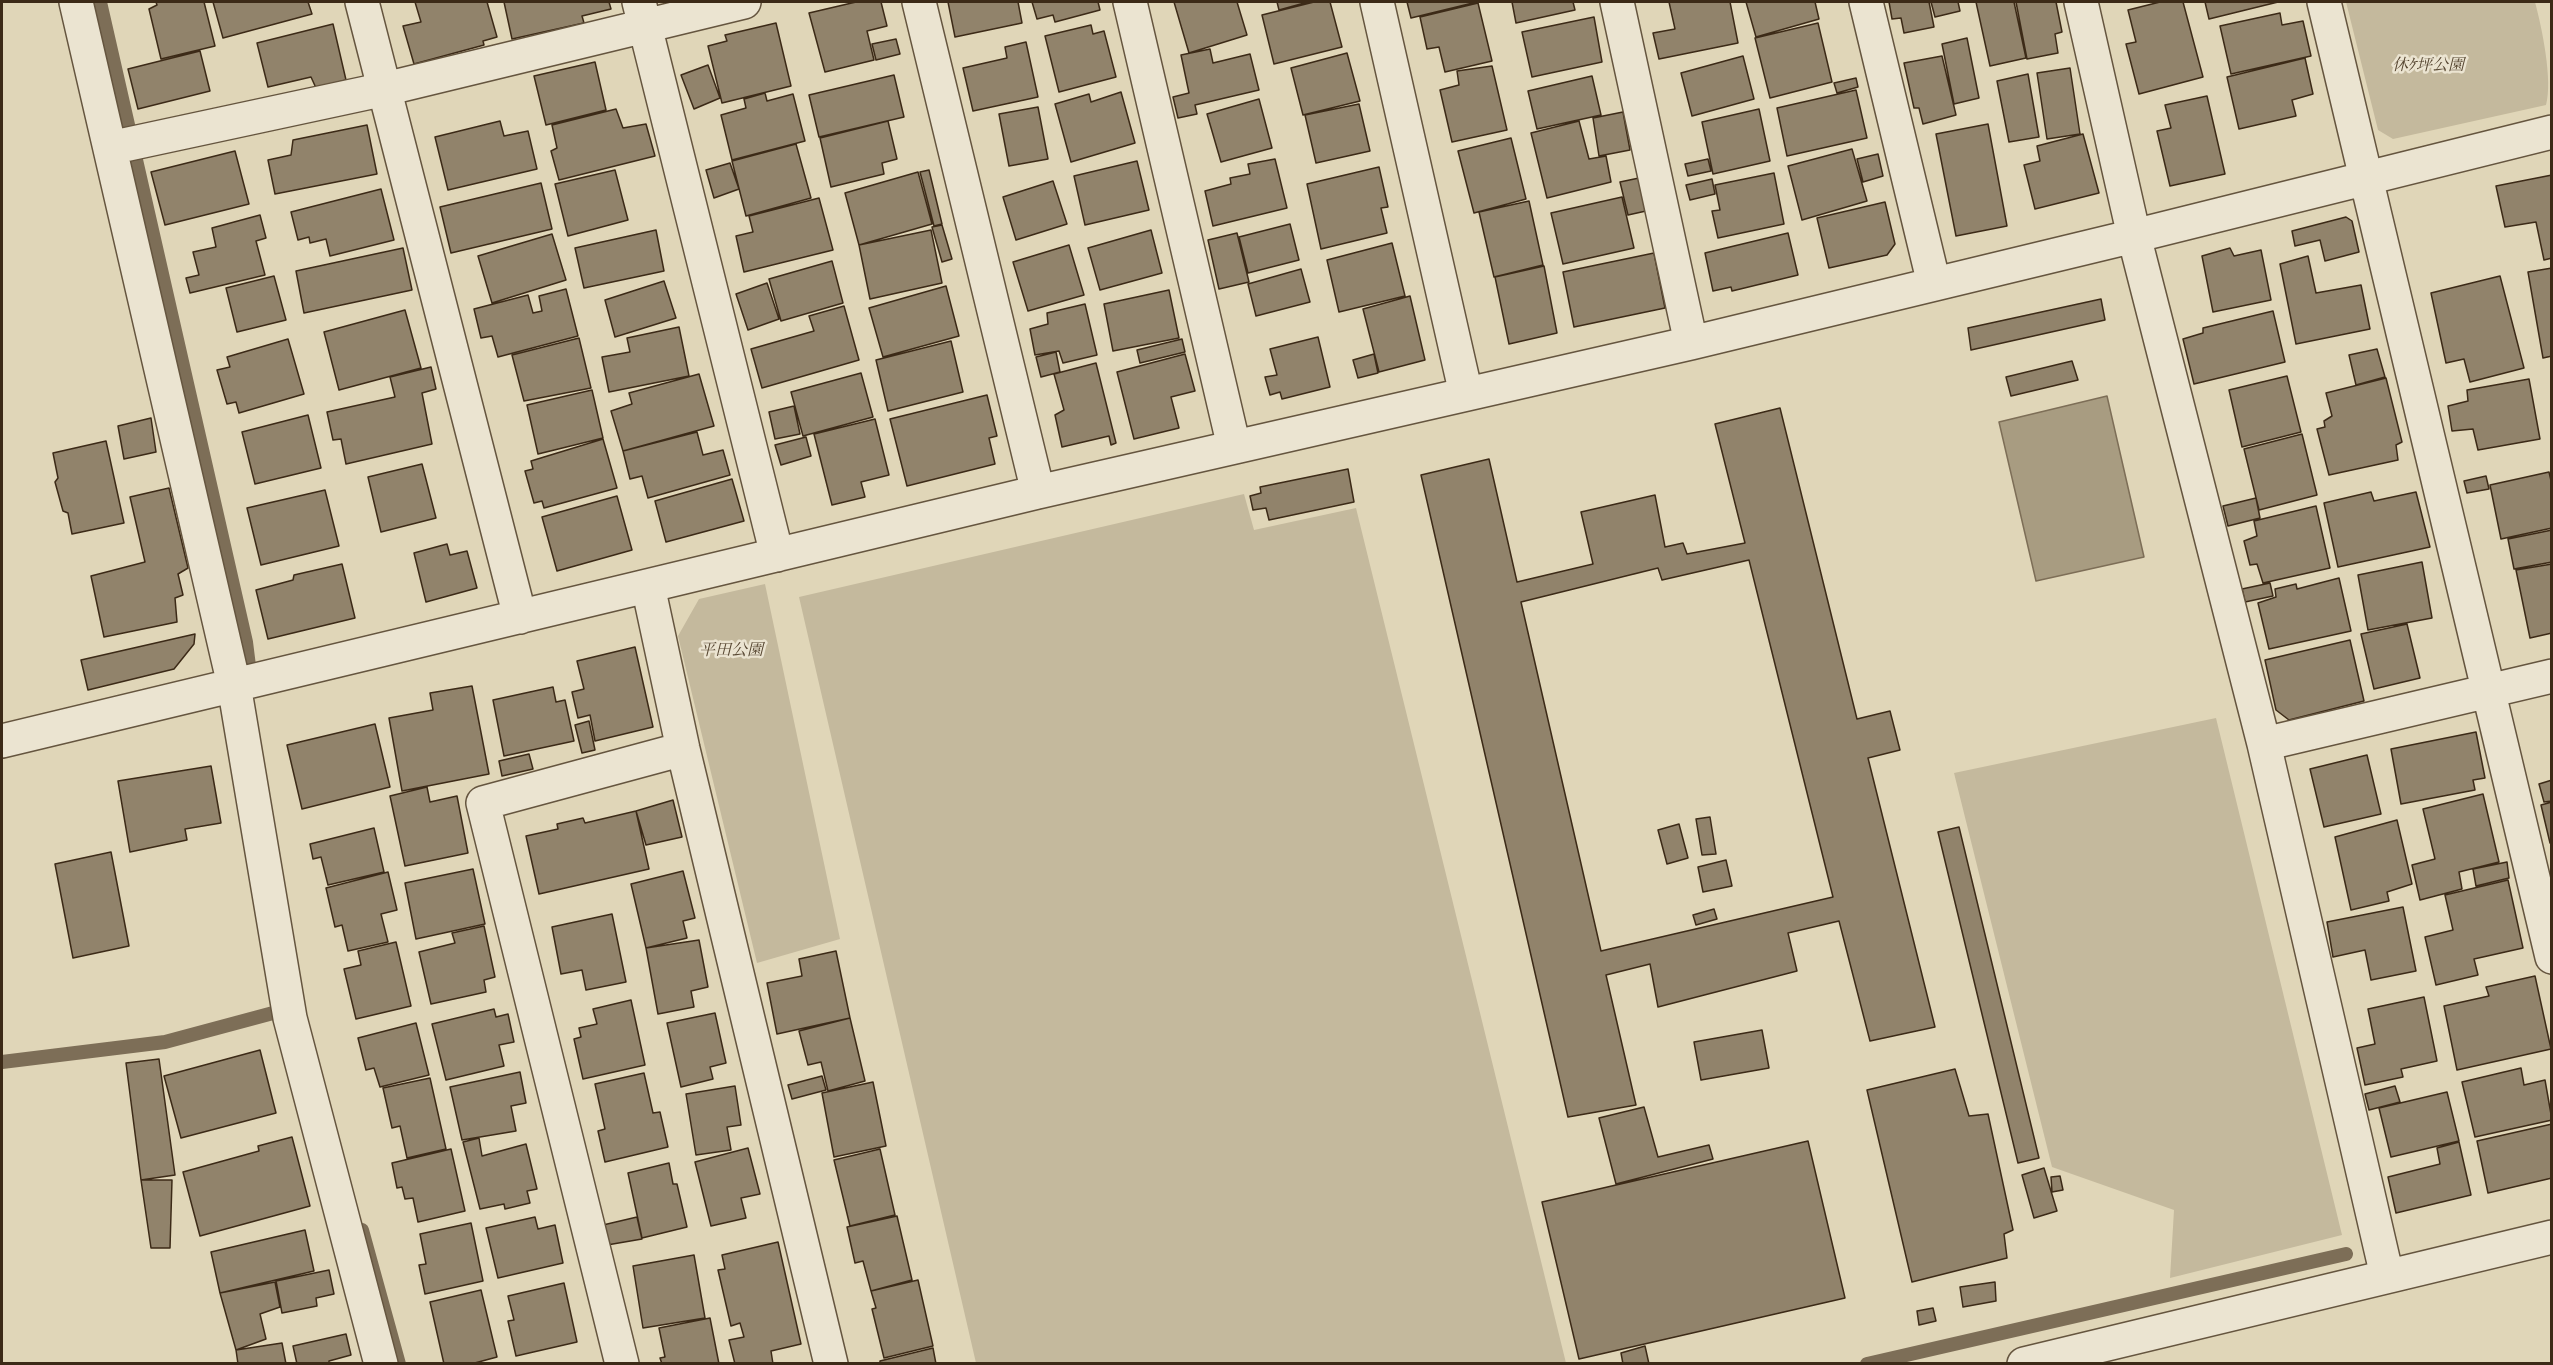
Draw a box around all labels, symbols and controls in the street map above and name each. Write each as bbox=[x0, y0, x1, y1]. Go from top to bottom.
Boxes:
park label: 休ｹ坪公園 bbox=[2392, 56, 2464, 76]
park label: 平田公園 bbox=[699, 641, 763, 661]

